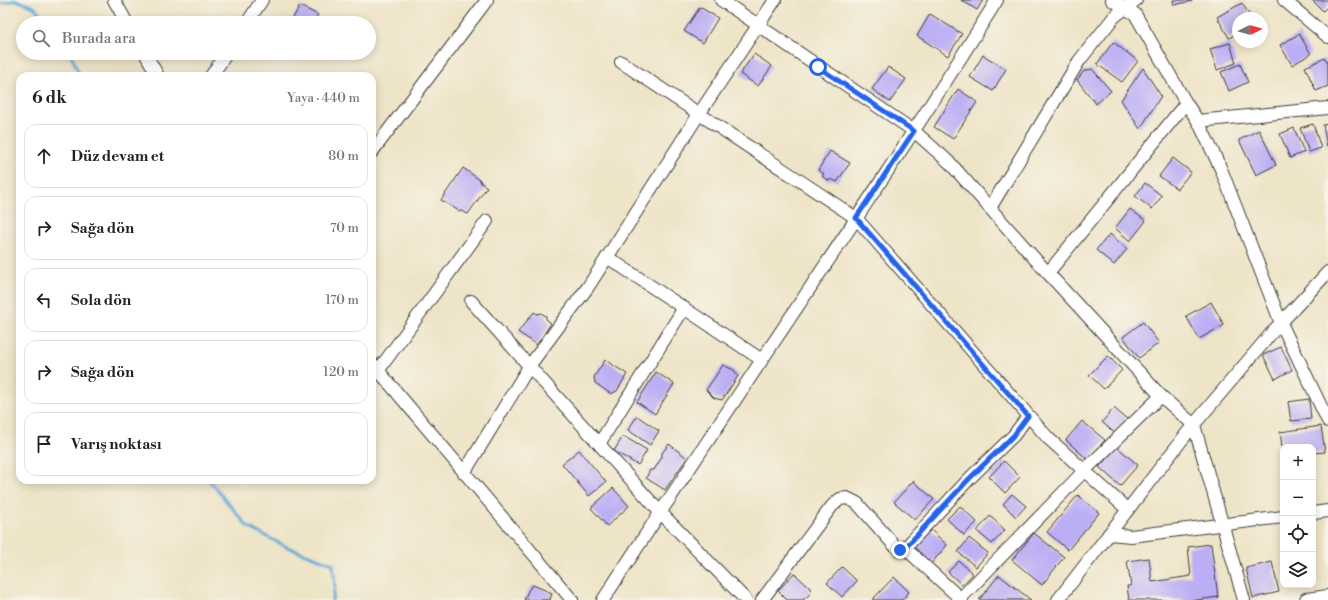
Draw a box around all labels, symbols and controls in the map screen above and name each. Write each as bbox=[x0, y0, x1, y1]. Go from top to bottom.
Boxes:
north arrow bbox=[1232, 12, 1268, 48]
search box bbox=[16, 16, 376, 60]
icon: search bbox=[30, 27, 52, 49]
text: Burada ara bbox=[62, 29, 136, 48]
route start bbox=[809, 58, 827, 76]
text: 6 dk bbox=[32, 87, 67, 109]
text: Yaya · 440 m bbox=[287, 90, 360, 106]
icon: ahead bbox=[33, 145, 55, 167]
text: Düz devam et bbox=[71, 147, 164, 166]
text: 80 m bbox=[328, 148, 359, 164]
icon: right bbox=[33, 217, 55, 239]
text: Sağa dön bbox=[71, 219, 134, 238]
text: 70 m bbox=[330, 220, 359, 236]
icon: left bbox=[33, 289, 55, 311]
text: Sola dön bbox=[71, 291, 131, 310]
text: 170 m bbox=[325, 292, 359, 308]
icon: right bbox=[33, 361, 55, 383]
text: Sağa dön bbox=[71, 363, 134, 382]
text: 120 m bbox=[323, 364, 359, 380]
icon: arrive bbox=[33, 433, 55, 455]
text: Varış noktası bbox=[71, 435, 162, 454]
map controls bbox=[1280, 444, 1316, 588]
button: + bbox=[1280, 444, 1316, 480]
button: − bbox=[1280, 480, 1316, 516]
button: locate bbox=[1280, 516, 1316, 552]
route end bbox=[891, 541, 909, 559]
button: layers bbox=[1280, 552, 1316, 588]

